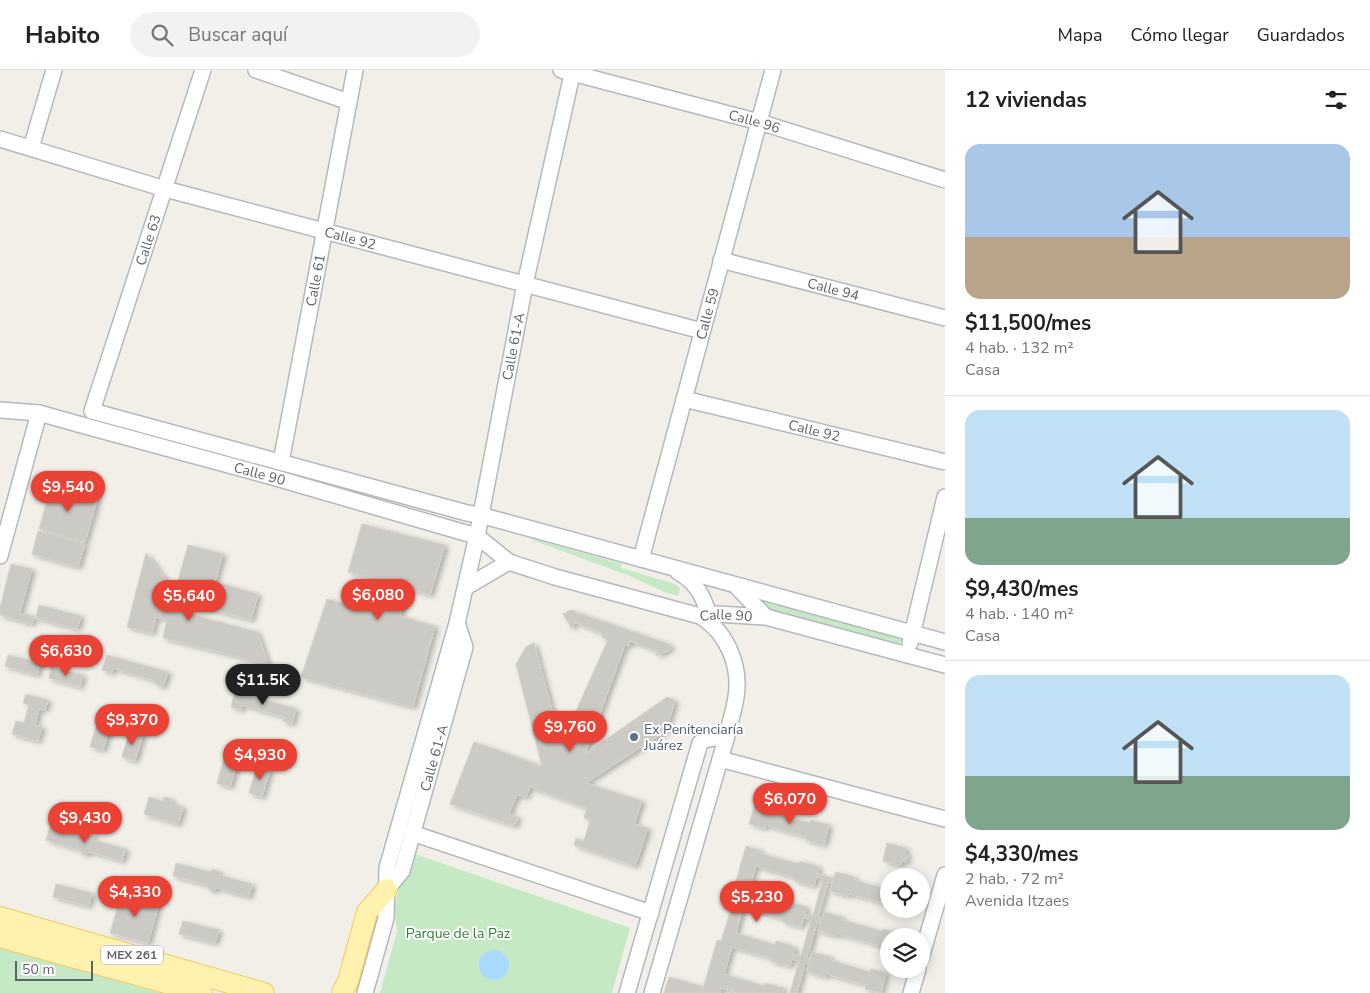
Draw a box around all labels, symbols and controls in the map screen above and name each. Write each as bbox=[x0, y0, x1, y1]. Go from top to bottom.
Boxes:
search box bbox=[130, 12, 480, 57]
text: Habito bbox=[25, 19, 100, 51]
icon: search bbox=[148, 21, 176, 49]
text: Buscar aquí bbox=[188, 22, 287, 48]
text: Mapa bbox=[1058, 23, 1103, 47]
text: Cómo llegar bbox=[1131, 23, 1229, 47]
text: Guardados bbox=[1257, 23, 1345, 47]
text: 12 viviendas bbox=[965, 86, 1087, 114]
icon: filters bbox=[1322, 86, 1350, 114]
street label: Calle 96 bbox=[726, 105, 782, 138]
icon: home bbox=[1113, 177, 1203, 267]
street label: Calle 63 bbox=[131, 212, 166, 268]
street label: Calle 92 bbox=[322, 223, 378, 254]
street label: Calle 61 bbox=[302, 253, 330, 308]
street label: Calle 94 bbox=[805, 274, 861, 305]
street label: Calle 59 bbox=[692, 286, 724, 342]
text: $11,500/mes bbox=[965, 309, 1091, 337]
street label: Calle 61-A bbox=[498, 311, 529, 382]
text: 4 hab. · 132 m² bbox=[965, 337, 1073, 359]
text: Casa bbox=[965, 359, 1000, 381]
street label: Calle 92 bbox=[786, 416, 842, 446]
icon: home bbox=[1113, 442, 1203, 532]
street label: Calle 90 bbox=[232, 458, 288, 490]
pin: $9,540 bbox=[27, 470, 109, 513]
text: $9,540 bbox=[42, 476, 94, 498]
text: $9,430/mes bbox=[965, 575, 1079, 603]
pin: $6,080 bbox=[337, 578, 419, 621]
pin: $5,640 bbox=[148, 580, 230, 622]
text: $6,080 bbox=[352, 584, 404, 606]
text: $5,640 bbox=[163, 585, 215, 607]
text: 4 hab. · 140 m² bbox=[965, 603, 1073, 625]
street label: Calle 90 bbox=[699, 605, 753, 626]
text: Casa bbox=[965, 625, 1000, 647]
pin: $6,630 bbox=[25, 634, 107, 677]
text: $6,630 bbox=[40, 640, 92, 662]
pin: $11.5K bbox=[222, 664, 304, 706]
text: $11.5K bbox=[237, 669, 290, 691]
pin: $9,370 bbox=[91, 704, 173, 746]
icon: home bbox=[1113, 707, 1203, 797]
text: $9,370 bbox=[106, 709, 158, 731]
pin: $9,760 bbox=[529, 710, 611, 753]
text: $9,760 bbox=[544, 716, 596, 738]
place label: Ex Penitenciaría Juárez bbox=[643, 720, 743, 755]
street label: Calle 61-A bbox=[416, 722, 453, 794]
marker: Ex Penitenciaría Juárez bbox=[628, 731, 640, 743]
pin: $4,930 bbox=[219, 738, 301, 781]
text: $4,930 bbox=[234, 744, 286, 766]
pin: $6,070 bbox=[749, 782, 831, 825]
text: $6,070 bbox=[764, 788, 816, 810]
pin: $9,430 bbox=[44, 802, 126, 844]
text: $9,430 bbox=[59, 807, 111, 829]
text: $4,330/mes bbox=[965, 840, 1079, 868]
map controls bbox=[880, 868, 930, 978]
button: locate bbox=[880, 868, 930, 918]
text: 2 hab. · 72 m² bbox=[965, 868, 1064, 890]
pin: $4,330 bbox=[94, 876, 176, 918]
pin: $5,230 bbox=[716, 880, 798, 923]
text: $4,330 bbox=[109, 881, 161, 903]
text: $5,230 bbox=[731, 886, 783, 908]
text: Avenida Itzaes bbox=[965, 890, 1069, 912]
park label: Parque de la Paz bbox=[406, 924, 511, 943]
button: layers bbox=[880, 928, 930, 978]
road number: MEX 261 bbox=[101, 946, 163, 964]
scale bar bbox=[15, 958, 92, 981]
text: 50 m bbox=[22, 960, 54, 979]

